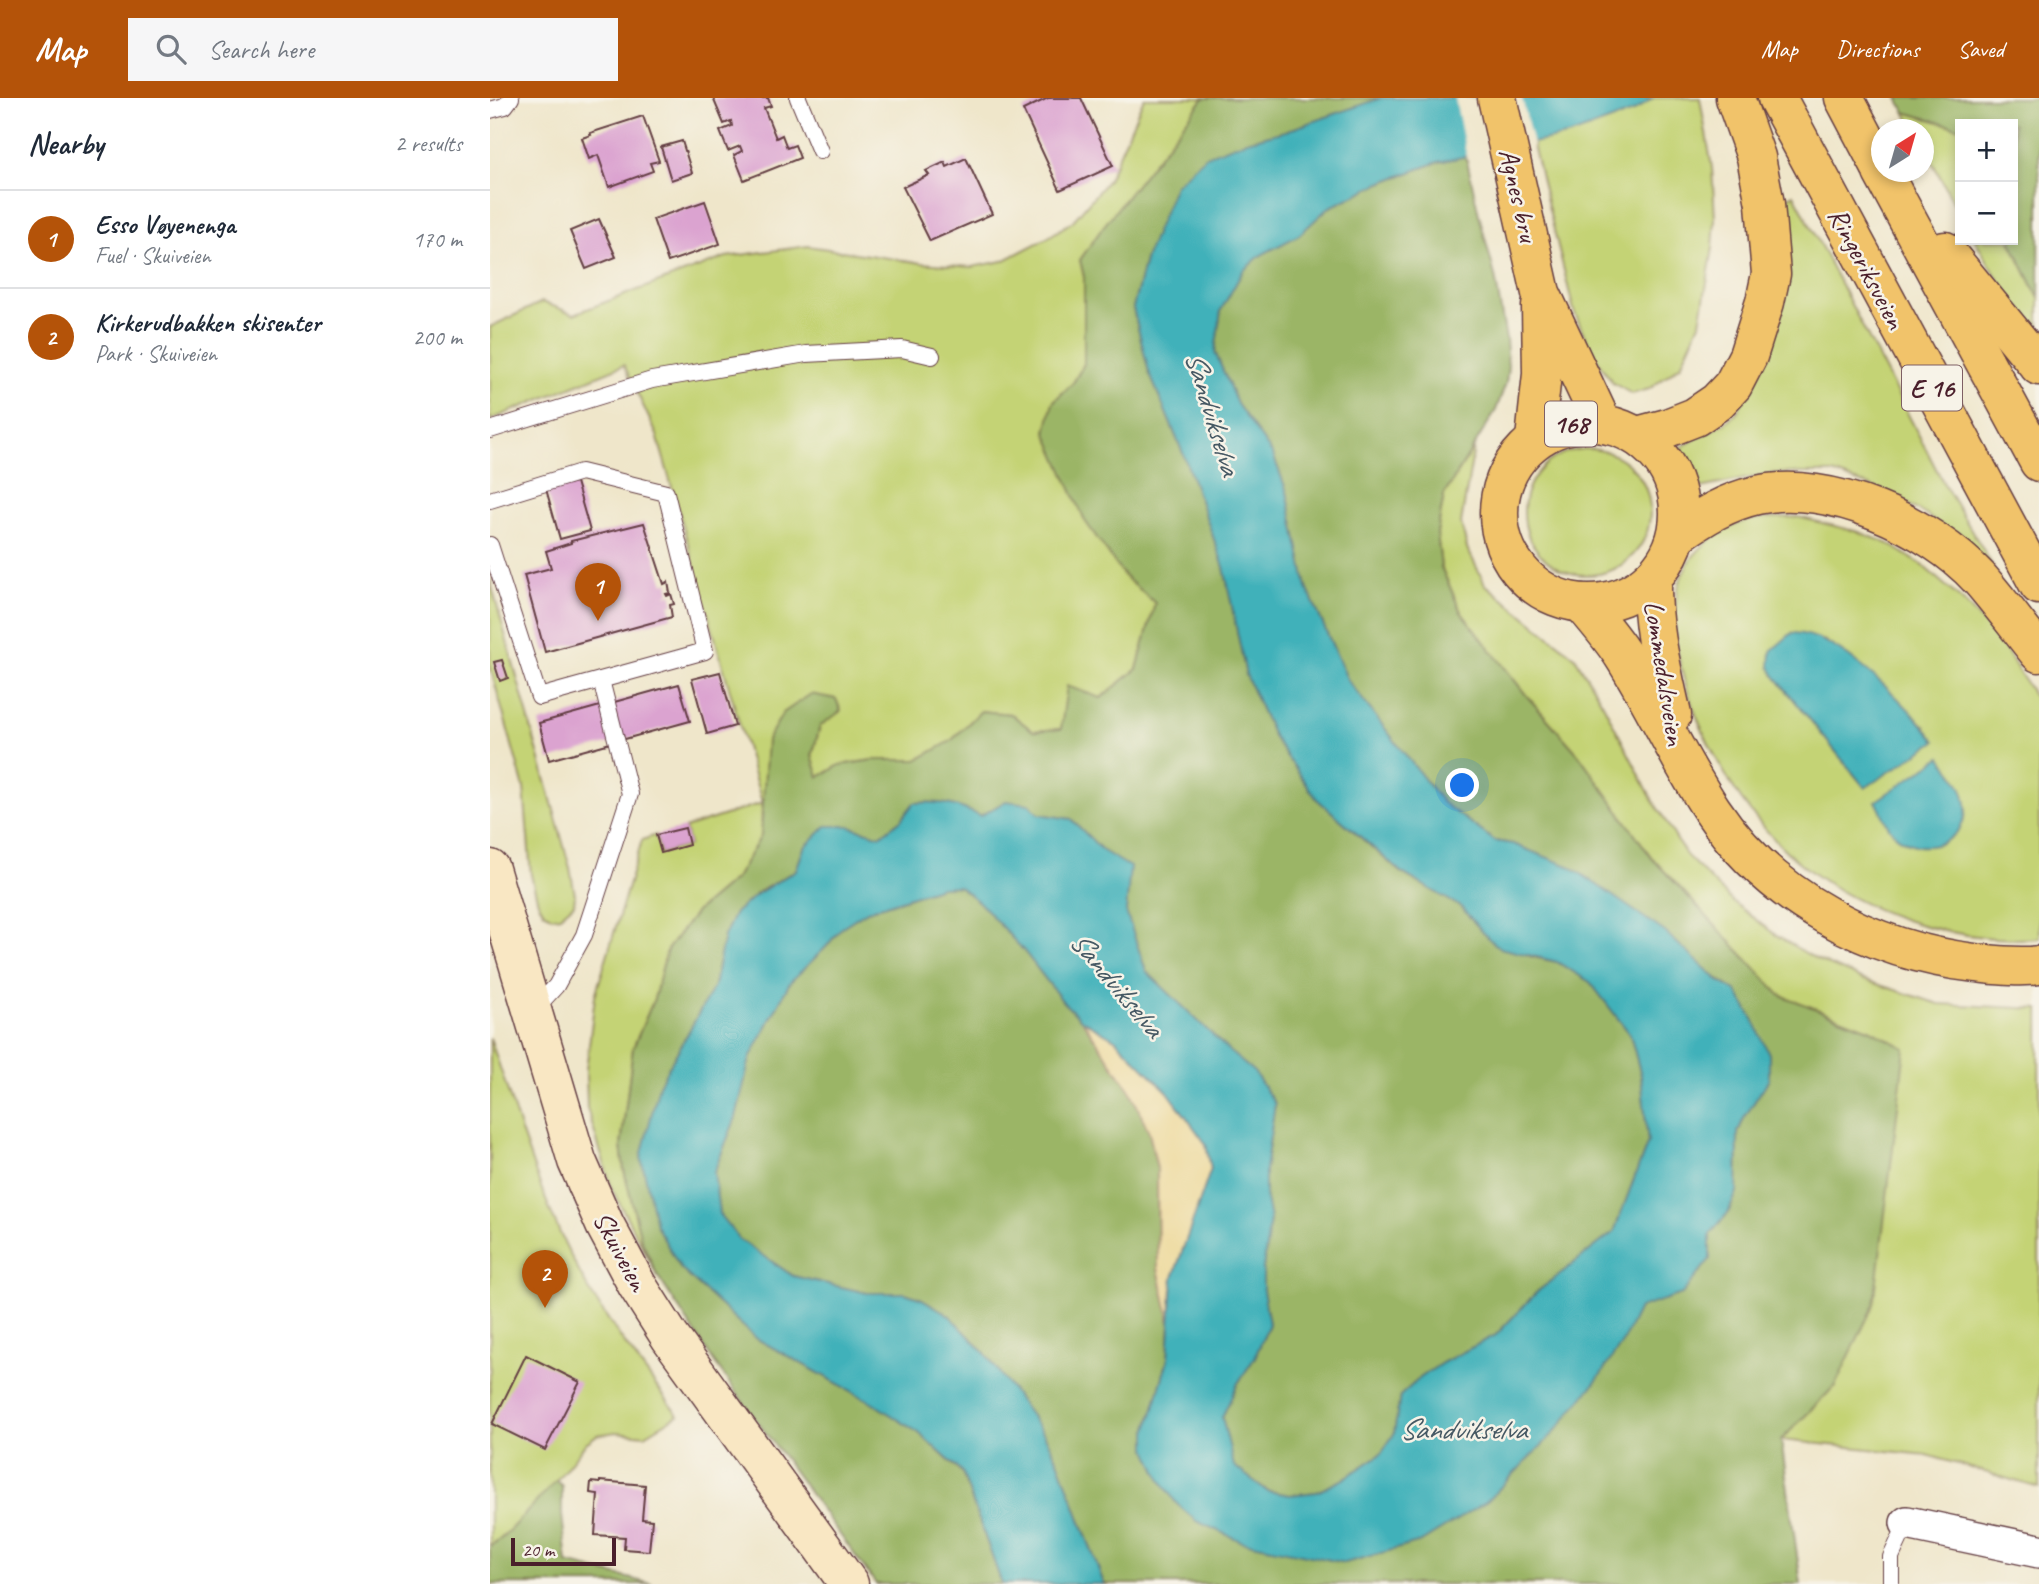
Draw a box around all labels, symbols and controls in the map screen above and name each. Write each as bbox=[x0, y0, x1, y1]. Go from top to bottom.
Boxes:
search box bbox=[128, 18, 618, 81]
text: Map bbox=[35, 28, 86, 70]
icon: search bbox=[152, 30, 190, 68]
text: Search here bbox=[208, 33, 314, 66]
text: Map bbox=[1761, 34, 1798, 64]
text: Directions bbox=[1836, 34, 1919, 64]
text: Saved bbox=[1957, 34, 2004, 64]
north arrow bbox=[1871, 119, 1934, 182]
map controls bbox=[1955, 119, 2018, 245]
button: + bbox=[1955, 119, 2018, 182]
text: Nearby bbox=[28, 125, 104, 163]
text: 2 results bbox=[395, 129, 462, 158]
street label: Agnes bru bbox=[1491, 145, 1547, 247]
button: − bbox=[1955, 182, 2018, 245]
street label: Ringeriksveien bbox=[1820, 201, 1914, 336]
text: Esso Vøyenenga bbox=[95, 208, 235, 241]
text: 1 bbox=[46, 225, 56, 254]
text: 170 m bbox=[413, 225, 462, 254]
text: Fuel · Skuiveien bbox=[95, 241, 211, 270]
text: Kirkerudbakken skisenter bbox=[95, 306, 321, 339]
text: 2 bbox=[46, 323, 56, 352]
text: 200 m bbox=[413, 323, 462, 352]
text: Park · Skuiveien bbox=[95, 339, 217, 368]
water label: Sandvikselva bbox=[1176, 347, 1251, 482]
road number: E 16 bbox=[1902, 366, 1962, 410]
road number: 168 bbox=[1545, 402, 1597, 446]
pin: 1 bbox=[575, 563, 621, 621]
street label: Lommedalsveien bbox=[1636, 598, 1694, 749]
your location bbox=[1445, 768, 1479, 802]
water label: Sandvikselva bbox=[1062, 923, 1174, 1047]
street label: Skuiveien bbox=[586, 1205, 657, 1298]
pin: 2 bbox=[522, 1250, 568, 1308]
water label: Sandvikselva bbox=[1400, 1410, 1529, 1448]
scale bar bbox=[511, 1535, 616, 1567]
text: 20 m bbox=[522, 1538, 554, 1562]

